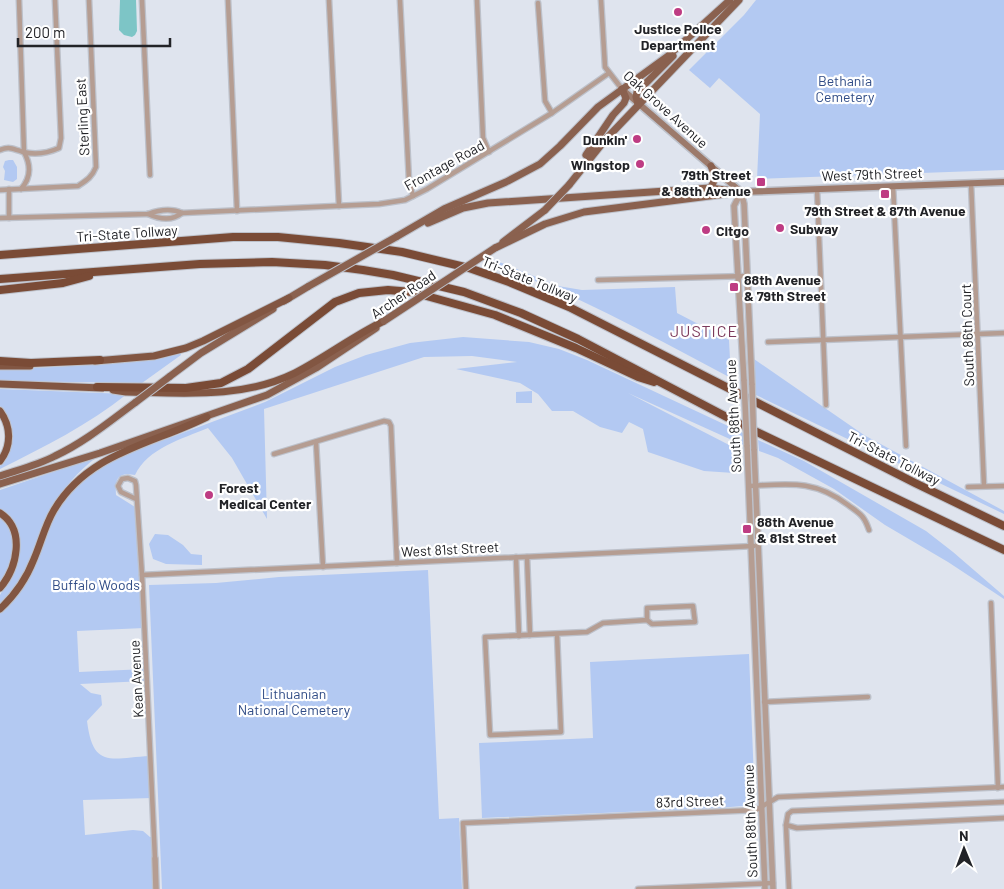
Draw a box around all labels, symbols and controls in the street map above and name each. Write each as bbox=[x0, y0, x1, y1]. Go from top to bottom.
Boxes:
marker: Justice Police Department bbox=[672, 6, 684, 18]
scale bar bbox=[18, 15, 170, 47]
place label: Justice Police Department bbox=[634, 20, 722, 53]
text: 200 m bbox=[25, 23, 65, 41]
street label: Oak Grove Avenue bbox=[620, 67, 712, 151]
park label: Bethania Cemetery bbox=[815, 72, 875, 105]
street label: Sterling East bbox=[71, 78, 93, 156]
place label: Dunkin' bbox=[583, 131, 628, 148]
marker: Dunkin' bbox=[631, 133, 643, 145]
street label: Frontage Road bbox=[401, 136, 487, 194]
place label: Wingstop bbox=[571, 156, 630, 173]
marker: Wingstop bbox=[634, 158, 646, 170]
street label: West 79th Street bbox=[821, 164, 923, 184]
place label: 79th Street & 88th Avenue bbox=[661, 166, 751, 199]
marker: 79th Street & 88th Avenue bbox=[755, 176, 767, 188]
marker: 79th Street & 87th Avenue bbox=[879, 188, 891, 200]
place label: 79th Street & 87th Avenue bbox=[804, 202, 966, 219]
place label: Subway bbox=[790, 220, 838, 237]
street label: Tri-State Tollway bbox=[76, 221, 179, 245]
place label: Citgo bbox=[716, 222, 749, 239]
marker: Subway bbox=[774, 222, 786, 234]
marker: Citgo bbox=[700, 224, 712, 236]
street label: Tri-State Tollway bbox=[480, 252, 581, 306]
street label: Archer Road bbox=[367, 266, 439, 322]
place label: 88th Avenue & 79th Street bbox=[744, 271, 826, 304]
marker: 88th Avenue & 79th Street bbox=[728, 281, 740, 293]
street label: South 86th Court bbox=[957, 283, 977, 387]
district label: JUSTICE bbox=[670, 321, 738, 340]
street label: South 88th Avenue bbox=[722, 359, 744, 473]
street label: Tri-State Tollway bbox=[845, 427, 944, 489]
place label: Forest Medical Center bbox=[219, 479, 312, 512]
marker: Forest Medical Center bbox=[203, 489, 215, 501]
place label: 88th Avenue & 81st Street bbox=[757, 513, 836, 546]
marker: 88th Avenue & 81st Street bbox=[741, 523, 753, 535]
street label: West 81st Street bbox=[401, 538, 499, 560]
park label: Buffalo Woods bbox=[52, 576, 140, 593]
street label: Kean Avenue bbox=[125, 640, 147, 718]
park label: Lithuanian National Cemetery bbox=[238, 685, 351, 718]
street label: South 88th Avenue bbox=[740, 764, 760, 878]
street label: 83rd Street bbox=[656, 791, 724, 811]
north arrow bbox=[939, 824, 989, 874]
text: N bbox=[959, 827, 969, 844]

